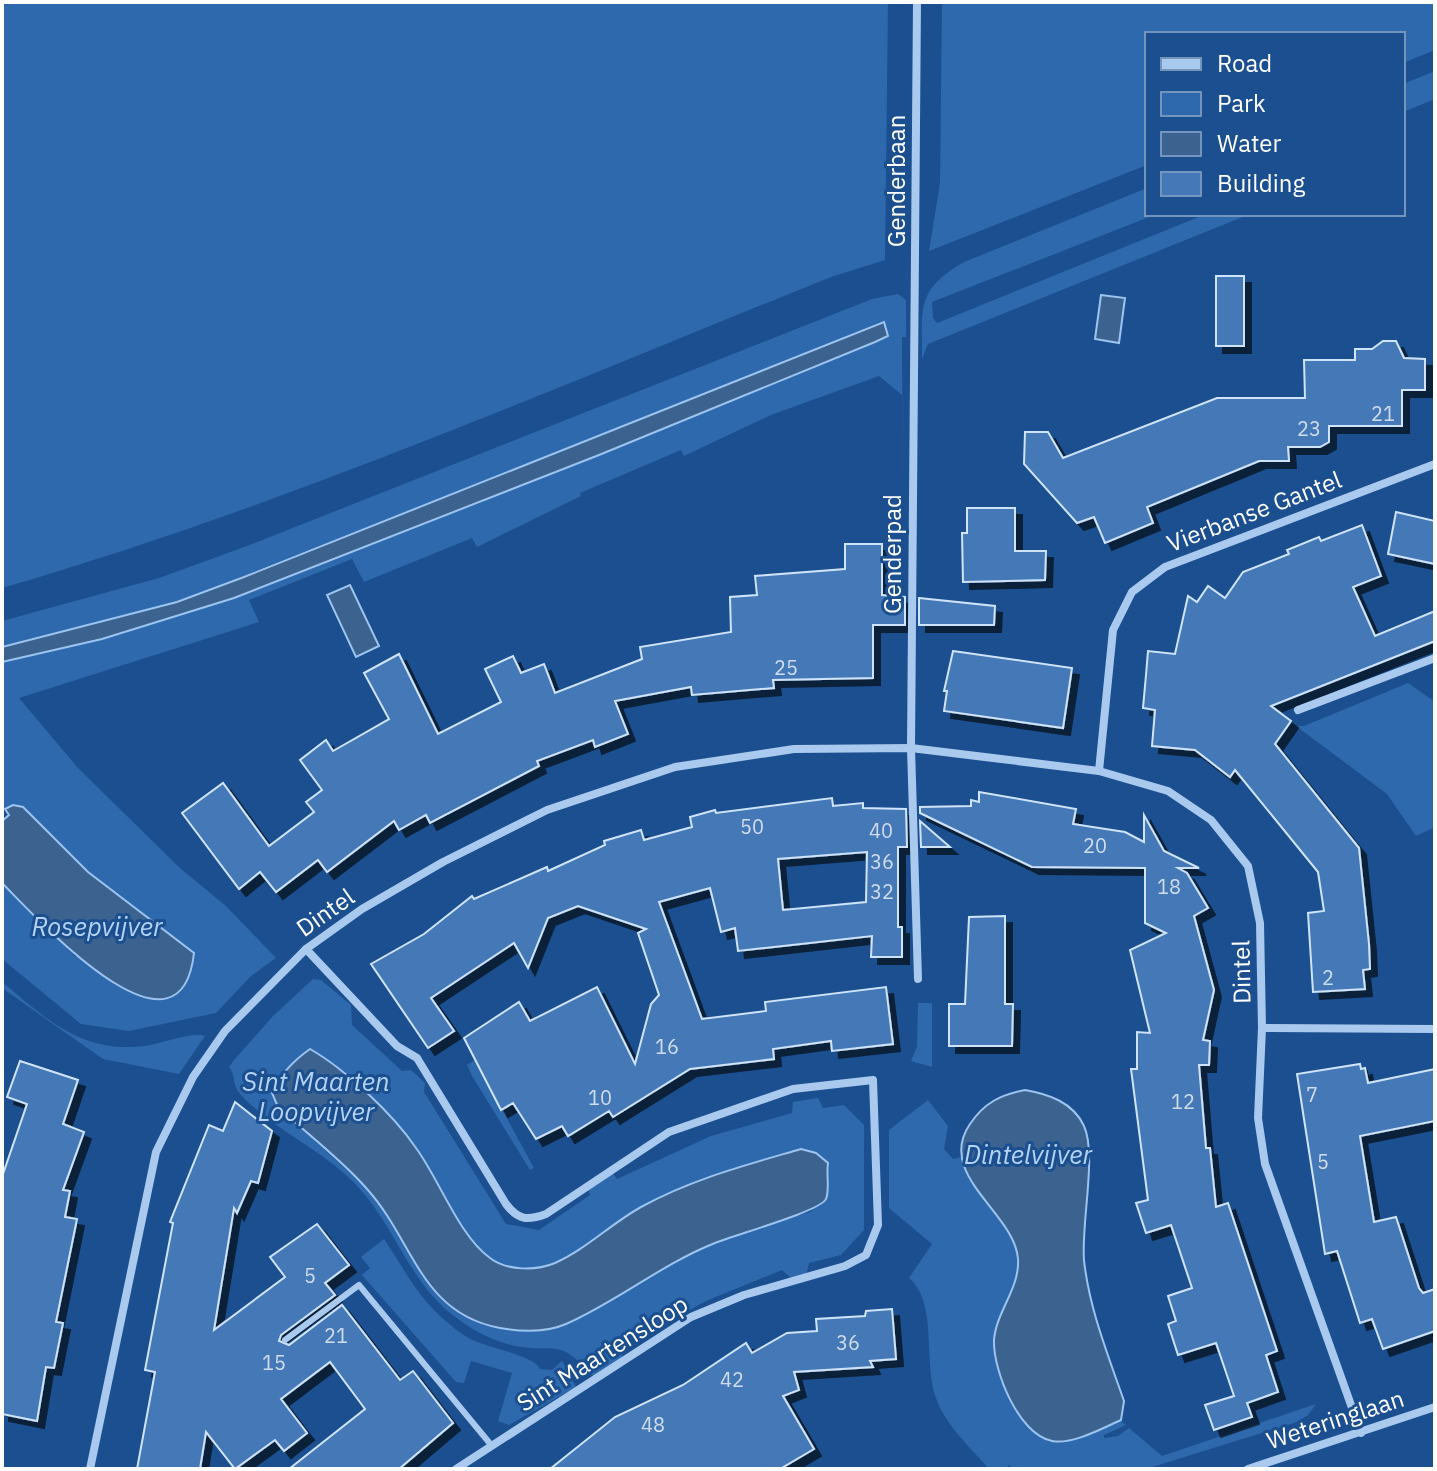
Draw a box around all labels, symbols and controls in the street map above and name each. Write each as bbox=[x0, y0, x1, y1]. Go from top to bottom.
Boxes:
legend bbox=[1145, 32, 1405, 216]
text: Road bbox=[1217, 47, 1272, 79]
text: Park bbox=[1217, 87, 1266, 119]
street label: Genderbaan bbox=[880, 115, 912, 247]
text: Water bbox=[1217, 127, 1281, 159]
text: Building bbox=[1217, 167, 1305, 199]
house number: 21 bbox=[1371, 400, 1395, 427]
house number: 23 bbox=[1297, 415, 1321, 442]
street label: Vierbanse Gantel bbox=[1162, 463, 1346, 559]
street label: Genderpad bbox=[876, 494, 908, 614]
house number: 25 bbox=[774, 654, 798, 681]
house number: 50 bbox=[740, 813, 764, 840]
house number: 40 bbox=[869, 817, 893, 844]
house number: 20 bbox=[1083, 832, 1107, 859]
house number: 36 bbox=[870, 848, 894, 875]
house number: 18 bbox=[1157, 873, 1181, 900]
house number: 32 bbox=[870, 878, 894, 905]
street label: Dintel bbox=[290, 881, 360, 943]
water label: Rosepvijver bbox=[32, 909, 164, 943]
street label: Dintel bbox=[1224, 940, 1258, 1004]
house number: 2 bbox=[1322, 964, 1334, 991]
house number: 16 bbox=[655, 1033, 679, 1060]
water label: Sint Maarten Loopvijver bbox=[242, 1064, 390, 1128]
house number: 7 bbox=[1306, 1081, 1318, 1108]
house number: 10 bbox=[588, 1084, 612, 1111]
house number: 12 bbox=[1171, 1088, 1195, 1115]
water label: Dintelvijver bbox=[964, 1137, 1093, 1171]
house number: 5 bbox=[1317, 1148, 1329, 1175]
house number: 5 bbox=[304, 1262, 316, 1289]
street label: Sint Maartensloop bbox=[510, 1288, 694, 1418]
house number: 21 bbox=[324, 1322, 348, 1349]
house number: 36 bbox=[836, 1329, 860, 1356]
house number: 15 bbox=[262, 1349, 286, 1376]
house number: 42 bbox=[720, 1366, 744, 1393]
street label: Weteringlaan bbox=[1262, 1382, 1408, 1456]
house number: 48 bbox=[641, 1411, 665, 1438]

